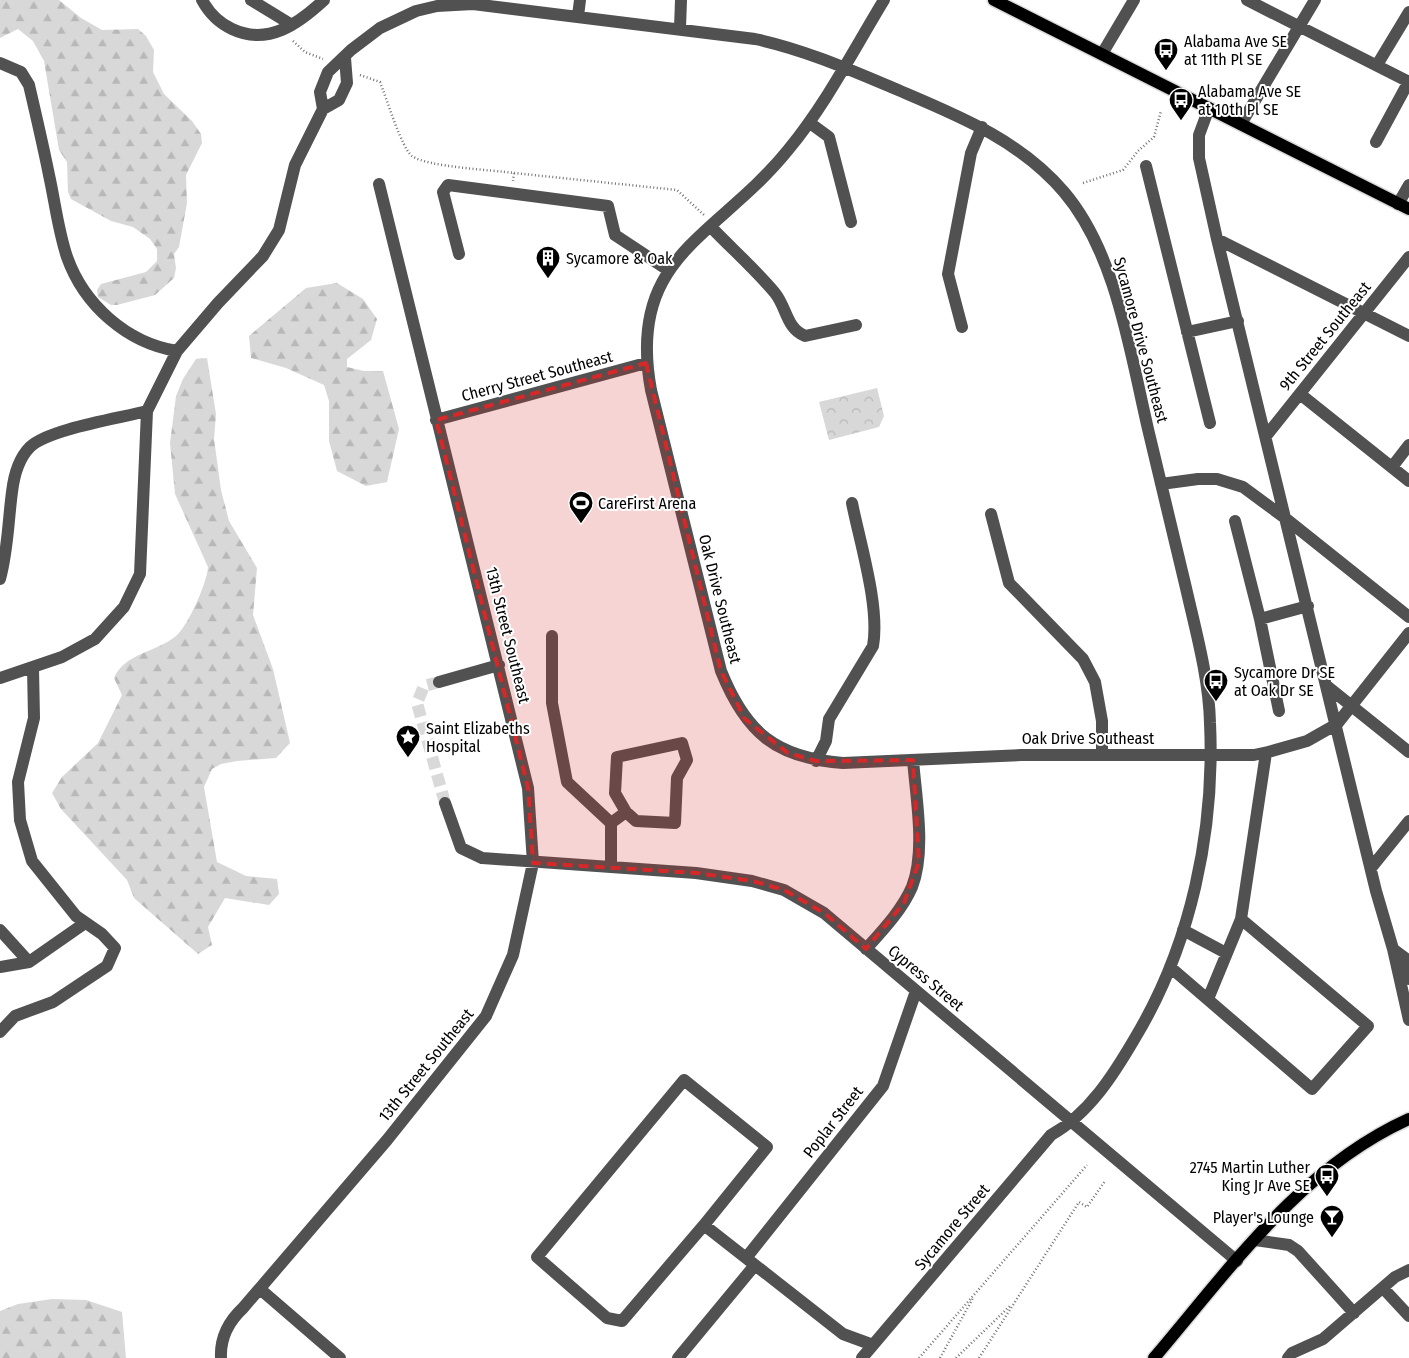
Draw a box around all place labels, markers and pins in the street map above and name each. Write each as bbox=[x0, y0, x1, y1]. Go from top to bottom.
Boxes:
place label: Alabama Ave SE at 11th Pl SE bbox=[1184, 32, 1287, 69]
bus stop icon: Alabama Ave SE at 11th Pl SE bbox=[1153, 37, 1179, 71]
place label: Alabama Ave SE at 10th Pl SE bbox=[1198, 82, 1301, 119]
bus stop icon: Alabama Ave SE at 10th Pl SE bbox=[1168, 87, 1194, 121]
building icon: Sycamore & Oak bbox=[535, 245, 561, 279]
place label: Sycamore & Oak bbox=[566, 249, 673, 268]
sports icon: CareFirst Arena bbox=[568, 490, 594, 524]
place label: CareFirst Arena bbox=[598, 494, 696, 513]
place label: Sycamore Dr SE at Oak Dr SE bbox=[1234, 663, 1335, 700]
bus stop icon: Sycamore Dr SE at Oak Dr SE bbox=[1203, 668, 1229, 702]
place label: Saint Elizabeths Hospital bbox=[426, 719, 530, 756]
place icon: Saint Elizabeths Hospital bbox=[395, 724, 421, 758]
place label: 2745 Martin Luther King Jr Ave SE bbox=[1190, 1158, 1310, 1195]
bus stop icon: 2745 Martin Luther King Jr Ave SE bbox=[1314, 1163, 1340, 1197]
bar icon: Player's Lounge bbox=[1319, 1204, 1345, 1238]
place label: Player's Lounge bbox=[1213, 1208, 1314, 1227]

